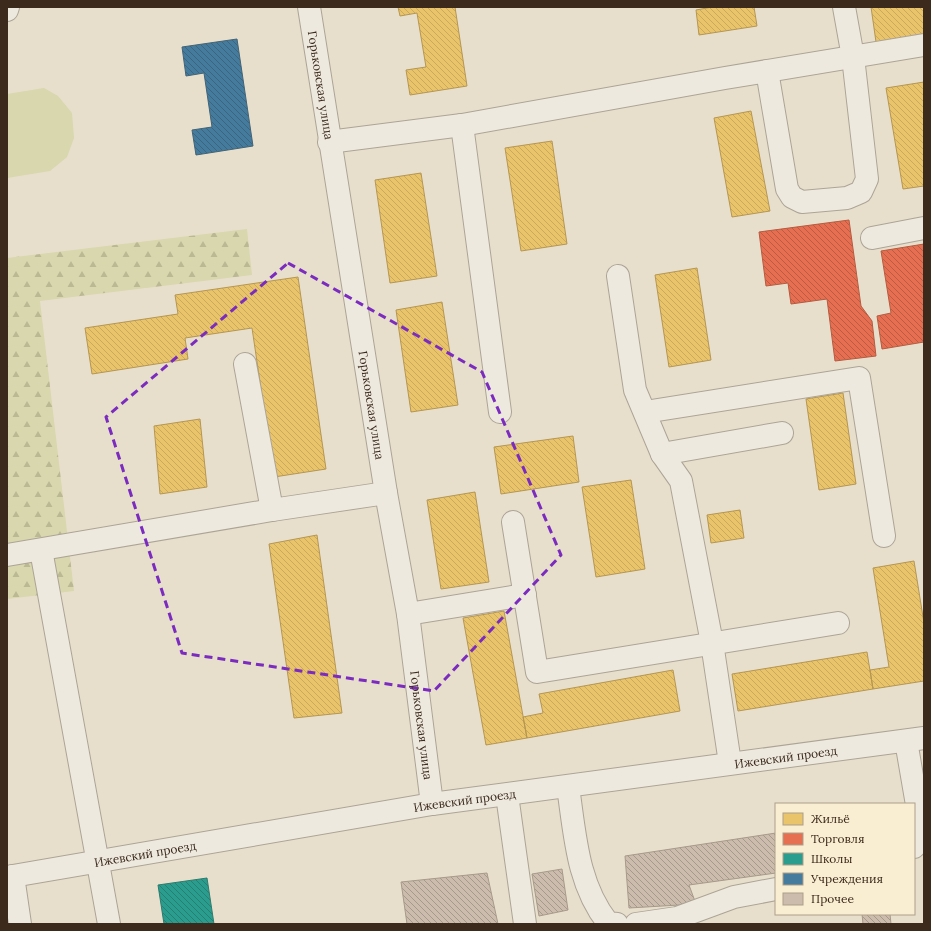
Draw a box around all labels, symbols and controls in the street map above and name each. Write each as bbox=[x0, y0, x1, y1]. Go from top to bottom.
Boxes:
street label: Горьковская улица bbox=[305, 30, 337, 140]
street label: Горьковская улица bbox=[356, 350, 388, 460]
street label: Горьковская улица bbox=[408, 670, 436, 780]
street label: Ижевский проезд bbox=[733, 742, 838, 771]
street label: Ижевский проезд bbox=[412, 785, 517, 815]
legend bbox=[775, 803, 915, 915]
text: Жильё bbox=[811, 811, 850, 826]
text: Торговля bbox=[811, 831, 864, 846]
street label: Ижевский проезд bbox=[93, 837, 197, 869]
text: Школы bbox=[811, 851, 852, 866]
text: Учреждения bbox=[810, 871, 883, 886]
text: Прочее bbox=[811, 891, 854, 906]

